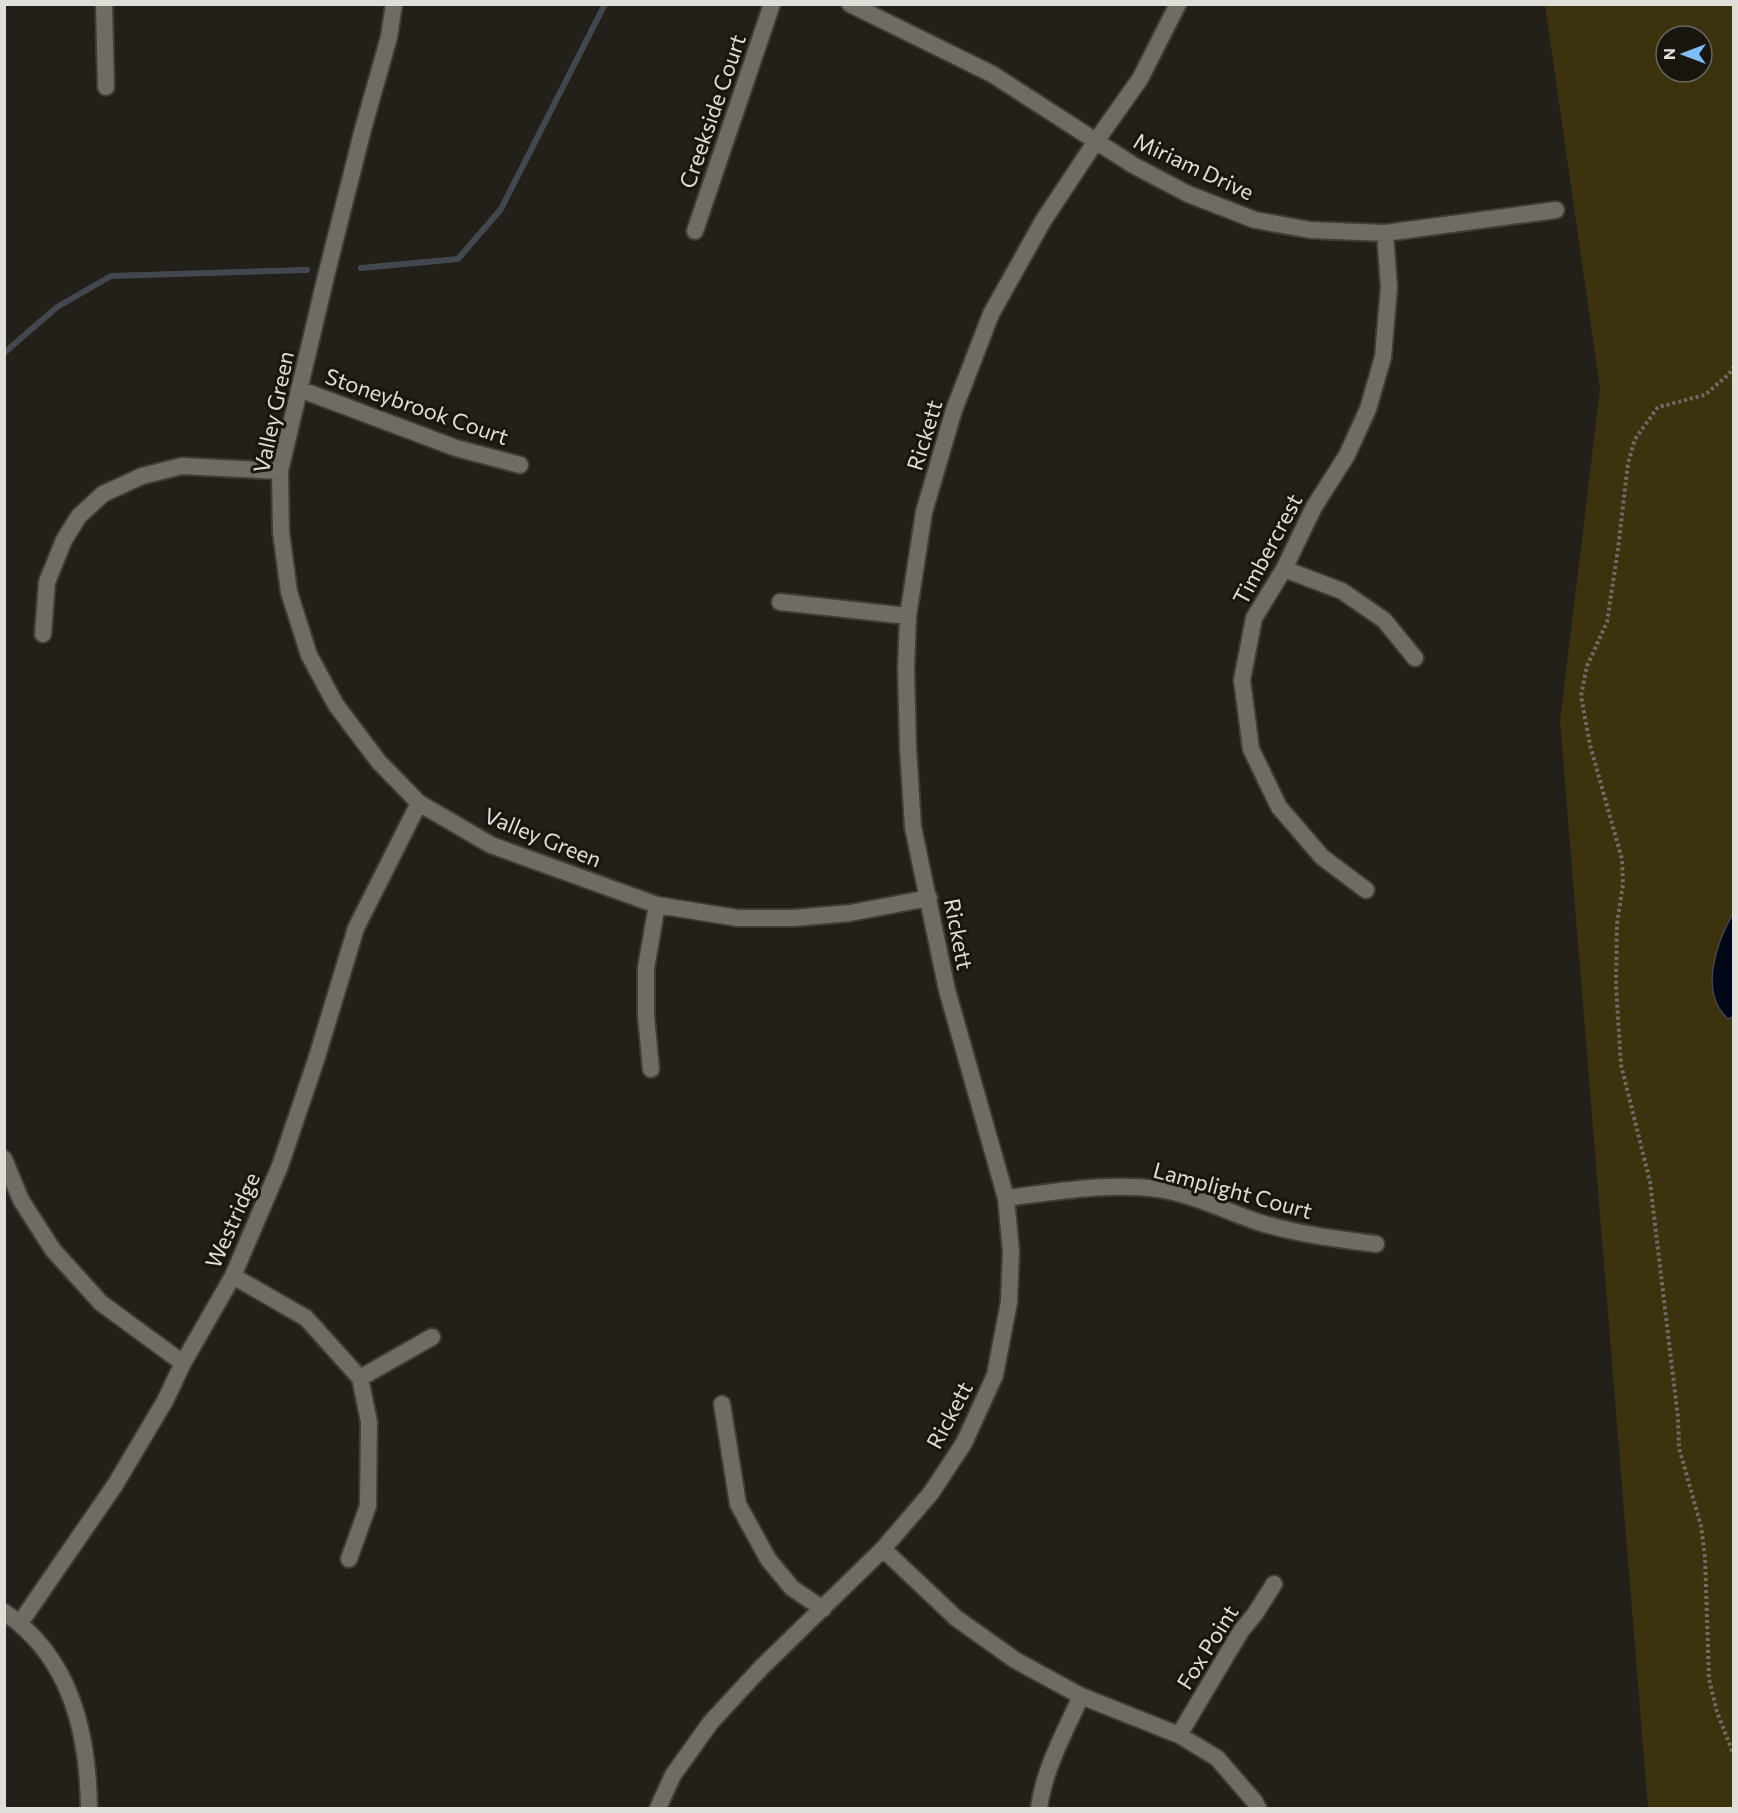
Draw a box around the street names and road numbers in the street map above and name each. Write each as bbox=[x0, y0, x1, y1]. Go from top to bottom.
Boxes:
street label: Creekside Court bbox=[673, 30, 751, 192]
street label: Miriam Drive bbox=[1130, 126, 1258, 206]
street label: Valley Green bbox=[247, 349, 299, 475]
street label: Stoneybrook Court bbox=[322, 362, 512, 450]
street label: Rickett bbox=[901, 397, 947, 473]
street label: Timbercrest bbox=[1226, 489, 1308, 609]
street label: Valley Green bbox=[481, 801, 605, 873]
street label: Rickett bbox=[939, 896, 979, 972]
street label: Lamplight Court bbox=[1150, 1156, 1316, 1224]
street label: Westridge bbox=[199, 1168, 265, 1272]
street label: Rickett bbox=[920, 1377, 978, 1453]
street label: Fox Point bbox=[1170, 1600, 1244, 1694]

